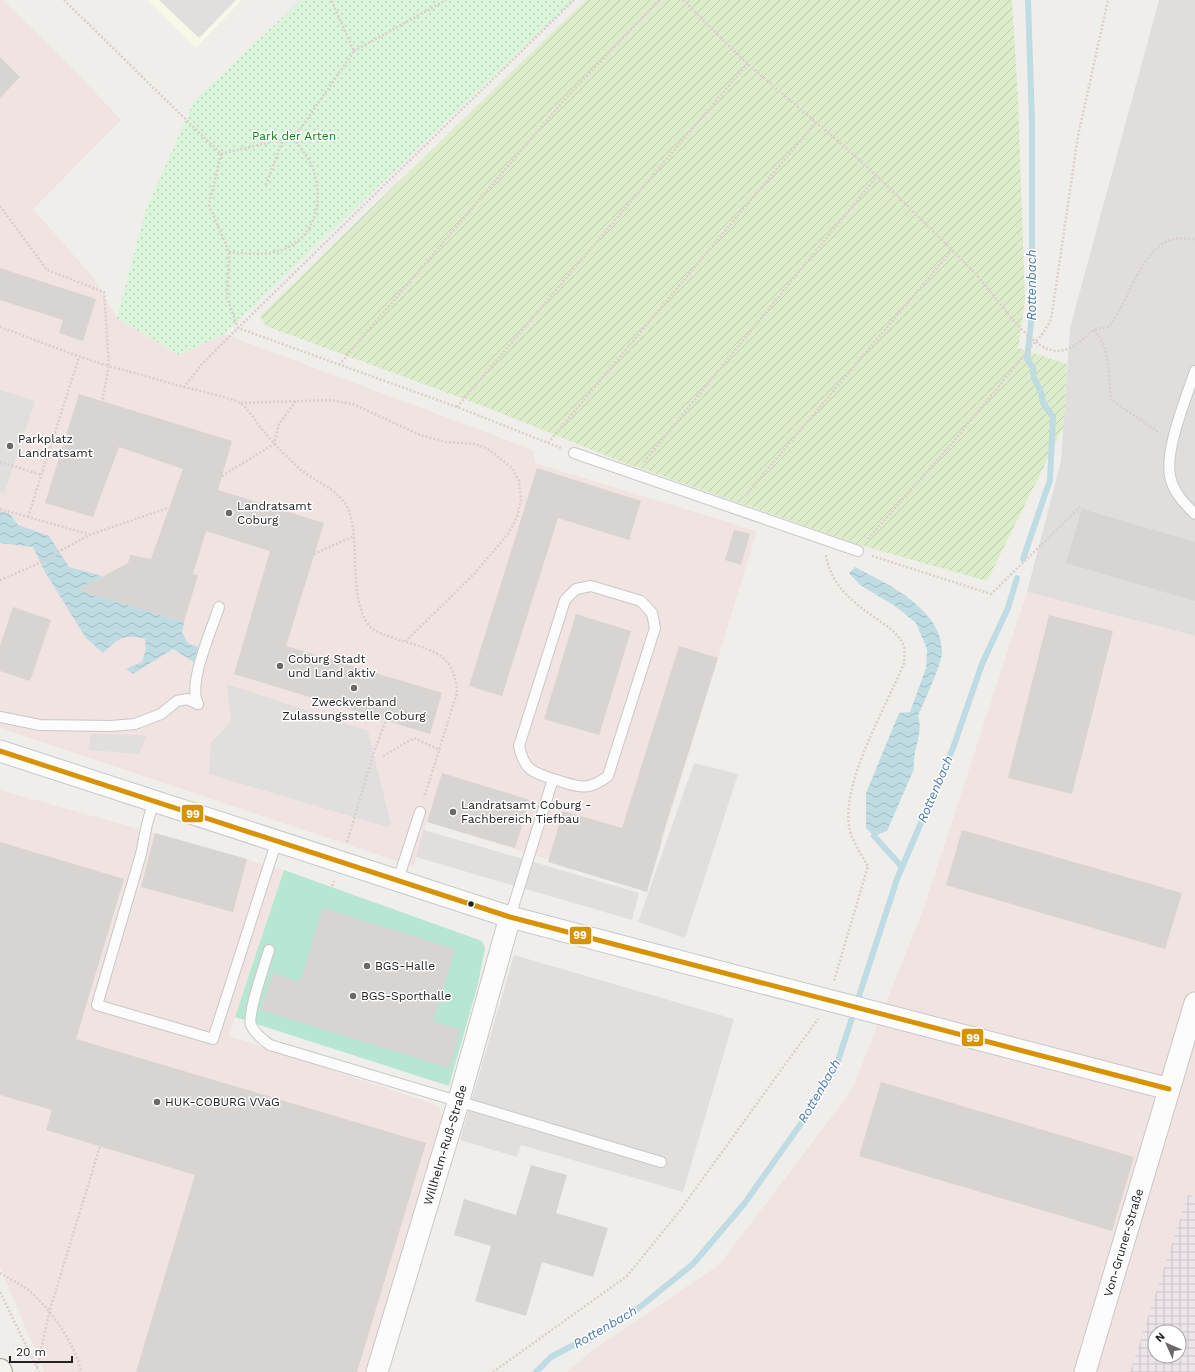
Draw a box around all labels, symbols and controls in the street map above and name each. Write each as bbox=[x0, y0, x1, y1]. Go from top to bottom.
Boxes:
park label: Park der Arten bbox=[252, 129, 336, 143]
water label: Rottenbach bbox=[1024, 249, 1039, 321]
place label: Parkplatz Landratsamt bbox=[18, 432, 93, 460]
marker: Parkplatz Landratsamt bbox=[5, 441, 15, 451]
place label: Landratsamt Coburg bbox=[237, 499, 312, 527]
marker: Landratsamt Coburg bbox=[224, 508, 234, 518]
place label: Coburg Stadt und Land aktiv bbox=[288, 652, 376, 680]
marker: Coburg Stadt und Land aktiv bbox=[275, 661, 285, 671]
marker: Zweckverband Zulassungsstelle Coburg bbox=[349, 683, 359, 693]
place label: Zweckverband Zulassungsstelle Coburg bbox=[282, 695, 426, 723]
water label: Rottenbach bbox=[914, 753, 956, 825]
place label: Landratsamt Coburg - Fachbereich Tiefbau bbox=[461, 798, 591, 826]
line badge: 99 bbox=[181, 804, 204, 823]
marker: Landratsamt Coburg - Fachbereich Tiefbau bbox=[448, 807, 458, 817]
text: 99 bbox=[186, 808, 200, 821]
unlabelled marker bbox=[466, 899, 476, 909]
line badge: 99 bbox=[569, 926, 592, 945]
text: 99 bbox=[573, 929, 587, 942]
place label: BGS-Halle bbox=[375, 959, 435, 973]
marker: BGS-Halle bbox=[362, 961, 372, 971]
place label: BGS-Sporthalle bbox=[361, 989, 452, 1003]
marker: BGS-Sporthalle bbox=[348, 991, 358, 1001]
line badge: 99 bbox=[961, 1028, 984, 1047]
text: 99 bbox=[966, 1032, 980, 1045]
water label: Rottenbach bbox=[795, 1056, 843, 1126]
street label: Willhelm-Ruß-Straße bbox=[421, 1083, 470, 1207]
place label: HUK-COBURG VVaG bbox=[165, 1095, 280, 1109]
marker: HUK-COBURG VVaG bbox=[152, 1097, 162, 1107]
street label: Von-Gruner-Straße bbox=[1101, 1187, 1146, 1298]
water label: Rottenbach bbox=[570, 1303, 640, 1351]
north arrow bbox=[1147, 1324, 1187, 1364]
text: N bbox=[1153, 1330, 1168, 1345]
scale bar bbox=[10, 1338, 72, 1364]
text: 20 m bbox=[16, 1345, 46, 1359]

